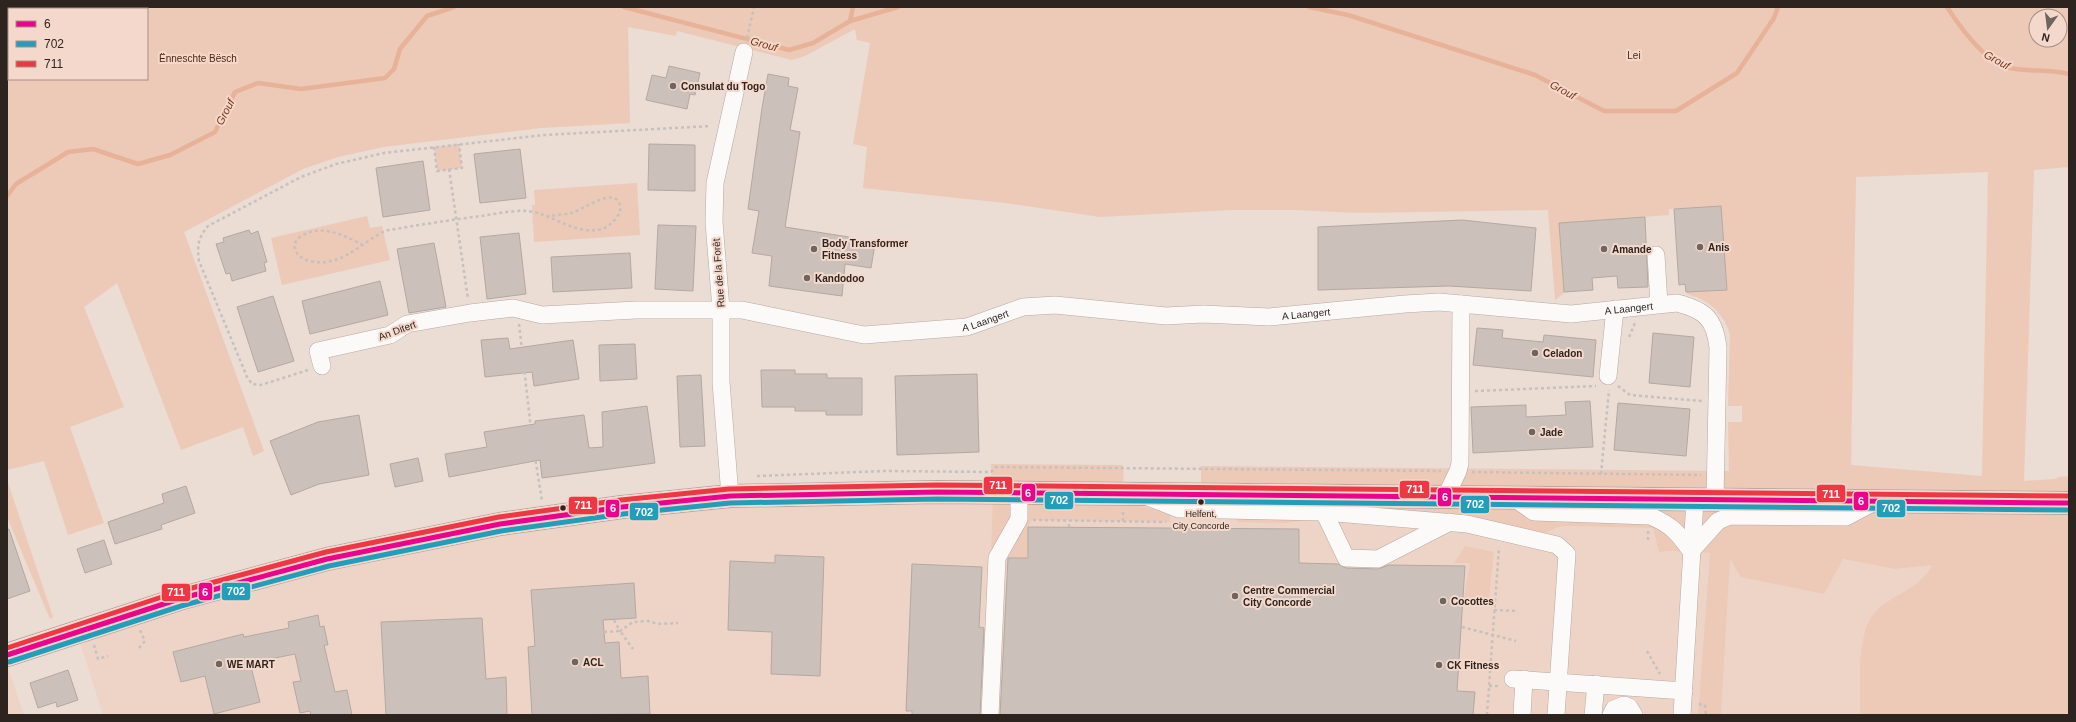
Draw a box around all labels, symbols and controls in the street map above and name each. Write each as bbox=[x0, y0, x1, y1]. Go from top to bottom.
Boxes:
legend bbox=[8, 8, 148, 80]
north arrow bbox=[2028, 8, 2068, 48]
text: 6 bbox=[44, 17, 51, 31]
text: N bbox=[2040, 31, 2051, 44]
water label: Grouf bbox=[749, 35, 780, 54]
text: 702 bbox=[44, 37, 64, 51]
water label: Grouf bbox=[1982, 48, 2013, 72]
park label: Lei bbox=[1627, 50, 1641, 61]
park label: Ënneschte Bësch bbox=[159, 53, 237, 64]
text: 711 bbox=[44, 57, 63, 71]
water label: Grouf bbox=[1548, 78, 1579, 102]
marker: Consulat du Togo bbox=[668, 81, 678, 91]
place label: Consulat du Togo bbox=[681, 81, 765, 92]
water label: Grouf bbox=[213, 96, 237, 127]
street label: Rue de la Forêt bbox=[711, 238, 726, 308]
place label: Body Transformer Fitness bbox=[822, 238, 908, 261]
marker: Anis bbox=[1695, 242, 1705, 252]
place label: Anis bbox=[1708, 242, 1730, 253]
marker: Body Transformer Fitness bbox=[809, 244, 819, 254]
marker: Amande bbox=[1599, 244, 1609, 254]
place label: Amande bbox=[1612, 244, 1652, 255]
marker: Kandodoo bbox=[802, 273, 812, 283]
place label: Kandodoo bbox=[815, 273, 864, 284]
street label: A Laangert bbox=[1604, 301, 1654, 316]
street label: A Laangert bbox=[1281, 306, 1331, 322]
street label: A Laangert bbox=[962, 308, 1010, 333]
street label: An Ditert bbox=[377, 319, 418, 342]
marker: Celadon bbox=[1530, 348, 1540, 358]
place label: Celadon bbox=[1543, 348, 1582, 359]
marker: Jade bbox=[1527, 427, 1537, 437]
place label: Jade bbox=[1540, 427, 1563, 438]
line badge: 711 bbox=[983, 476, 1013, 495]
text: 711 bbox=[989, 479, 1007, 491]
line badge: 711 bbox=[1399, 480, 1430, 499]
line badge: 6 bbox=[1021, 483, 1036, 502]
text: 711 bbox=[1406, 483, 1424, 495]
line badge: 711 bbox=[1816, 484, 1846, 503]
text: 6 bbox=[1025, 487, 1031, 499]
line badge: 6 bbox=[1437, 487, 1452, 507]
text: 711 bbox=[1822, 488, 1840, 500]
line badge: 702 bbox=[1044, 491, 1074, 510]
text: 6 bbox=[1442, 491, 1448, 503]
line badge: 6 bbox=[1853, 491, 1869, 511]
text: 702 bbox=[1050, 494, 1068, 506]
line badge: 702 bbox=[1460, 495, 1490, 514]
text: 6 bbox=[1858, 495, 1864, 507]
line badge: 711 bbox=[568, 496, 598, 515]
marker: Helfent, City Concorde bbox=[1196, 497, 1206, 507]
text: 702 bbox=[1466, 498, 1484, 510]
text: 711 bbox=[574, 499, 592, 511]
line badge: 6 bbox=[605, 499, 620, 518]
line badge: 702 bbox=[1876, 499, 1906, 518]
text: 6 bbox=[610, 502, 616, 514]
line badge: 702 bbox=[629, 502, 659, 521]
text: 702 bbox=[1882, 502, 1900, 514]
unlabelled marker bbox=[558, 503, 568, 513]
text: 702 bbox=[635, 506, 653, 518]
place label: Helfent, City Concorde bbox=[1172, 509, 1230, 531]
line badge: 6 bbox=[198, 582, 213, 601]
line badge: 702 bbox=[221, 582, 251, 601]
line badge: 711 bbox=[161, 583, 191, 602]
text: 702 bbox=[227, 585, 245, 597]
place label: Centre Commercial City Concorde bbox=[1243, 585, 1335, 608]
text: 711 bbox=[167, 586, 185, 598]
text: 6 bbox=[202, 586, 208, 598]
marker: Centre Commercial City Concorde bbox=[1230, 591, 1240, 601]
marker: Cocottes bbox=[1438, 596, 1448, 606]
place label: Cocottes bbox=[1451, 596, 1494, 607]
marker: ACL bbox=[570, 657, 580, 667]
place label: ACL bbox=[583, 657, 604, 668]
marker: WE MART bbox=[214, 659, 224, 669]
place label: WE MART bbox=[227, 659, 275, 670]
marker: CK Fitness bbox=[1434, 660, 1444, 670]
place label: CK Fitness bbox=[1447, 660, 1500, 671]

